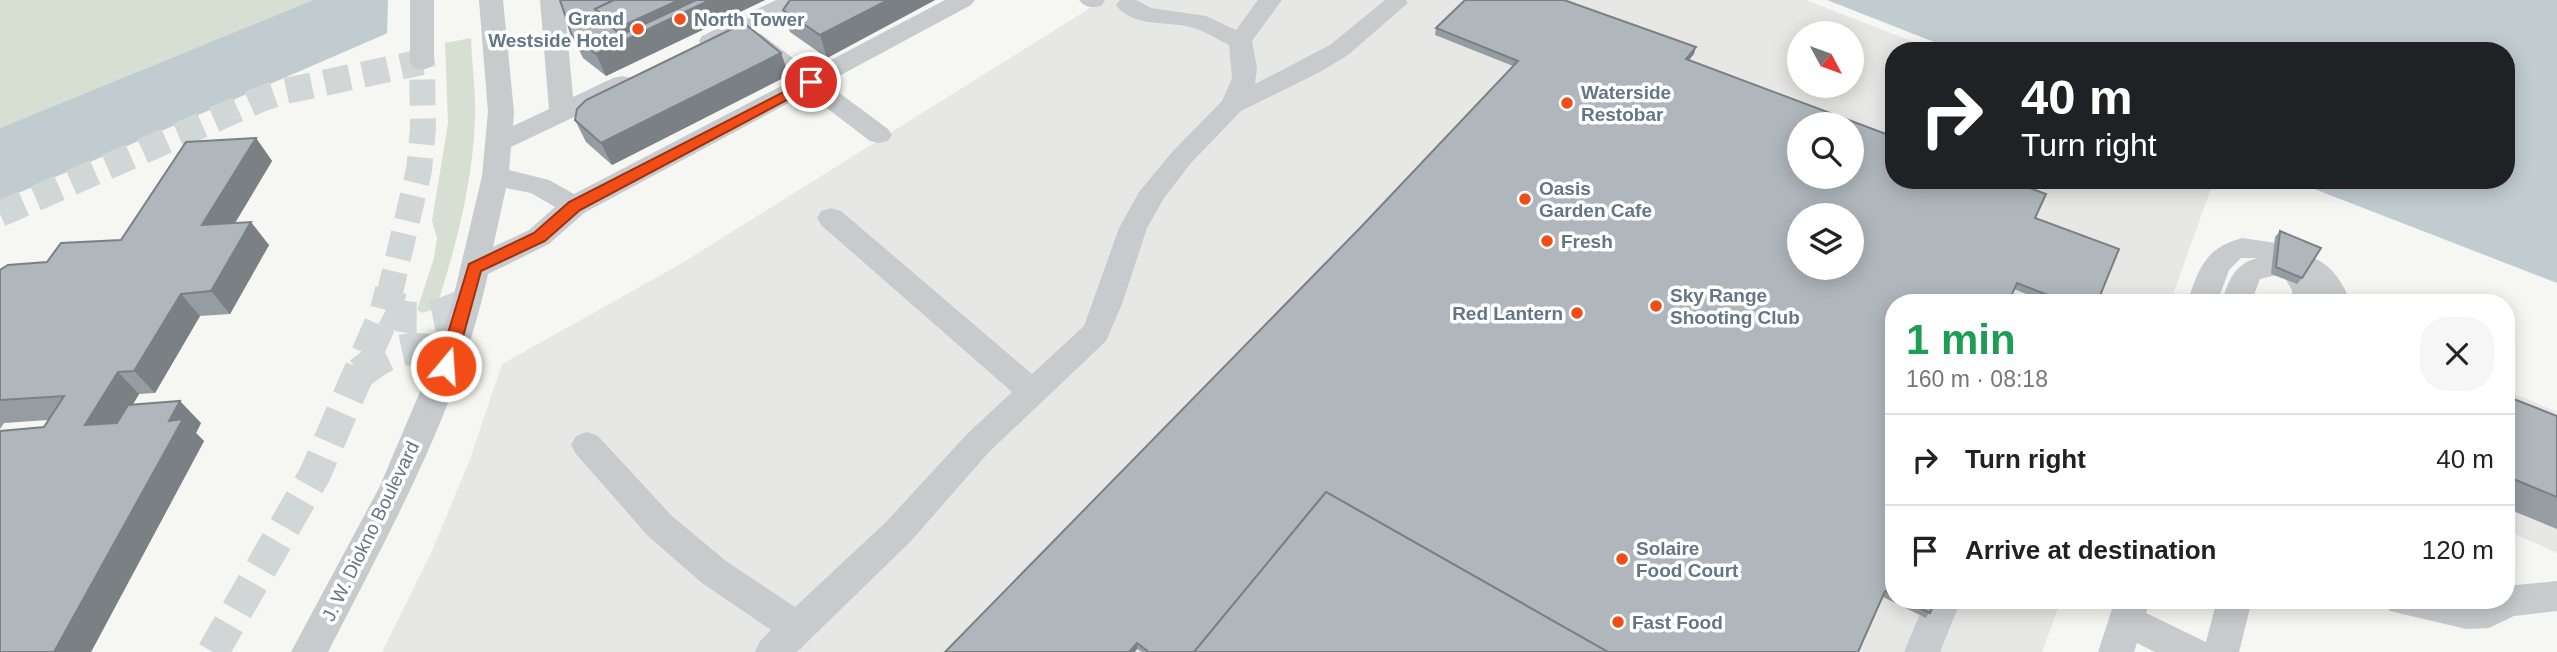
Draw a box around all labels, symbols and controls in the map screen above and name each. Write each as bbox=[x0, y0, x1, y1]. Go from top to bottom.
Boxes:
place label: Grand Westside Hotel bbox=[488, 8, 624, 51]
place label: North Tower bbox=[694, 9, 805, 30]
marker: North Tower bbox=[672, 11, 688, 27]
marker: Grand Westside Hotel bbox=[630, 21, 646, 37]
north arrow bbox=[1787, 21, 1864, 98]
map controls bbox=[1787, 21, 1864, 280]
pin bbox=[781, 52, 841, 112]
icon: arrive bbox=[792, 63, 830, 101]
icon: right bbox=[1906, 70, 1997, 161]
text: 40 m bbox=[2021, 70, 2133, 124]
place label: Waterside Restobar bbox=[1581, 82, 1671, 125]
marker: Waterside Restobar bbox=[1559, 95, 1575, 111]
button: search bbox=[1787, 112, 1864, 189]
text: Turn right bbox=[2021, 127, 2157, 163]
place label: Oasis Garden Cafe bbox=[1539, 178, 1652, 221]
marker: Oasis Garden Cafe bbox=[1517, 191, 1533, 207]
button: layers bbox=[1787, 203, 1864, 280]
place label: Fresh bbox=[1561, 231, 1613, 252]
marker: Fresh bbox=[1539, 233, 1555, 249]
place label: Sky Range Shooting Club bbox=[1670, 285, 1800, 328]
marker: Sky Range Shooting Club bbox=[1648, 298, 1664, 314]
place label: Red Lantern bbox=[1452, 303, 1563, 324]
marker: Red Lantern bbox=[1569, 305, 1585, 321]
text: 1 min bbox=[1906, 316, 2016, 363]
button: close bbox=[2420, 317, 2494, 391]
position arrow bbox=[409, 329, 483, 403]
text: 160 m · 08:18 bbox=[1906, 366, 2048, 392]
street label: J. W. Diokno Boulevard bbox=[318, 438, 423, 625]
icon: right bbox=[1906, 441, 1944, 479]
text: Turn right bbox=[1965, 444, 2086, 474]
text: 40 m bbox=[2436, 444, 2494, 474]
icon: arrive bbox=[1906, 532, 1944, 570]
text: Arrive at destination bbox=[1965, 535, 2216, 565]
text: 120 m bbox=[2422, 535, 2494, 565]
place label: Solaire Food Court bbox=[1636, 538, 1739, 581]
marker: Solaire Food Court bbox=[1614, 551, 1630, 567]
place label: Fast Food bbox=[1632, 612, 1723, 633]
marker: Fast Food bbox=[1610, 614, 1626, 630]

